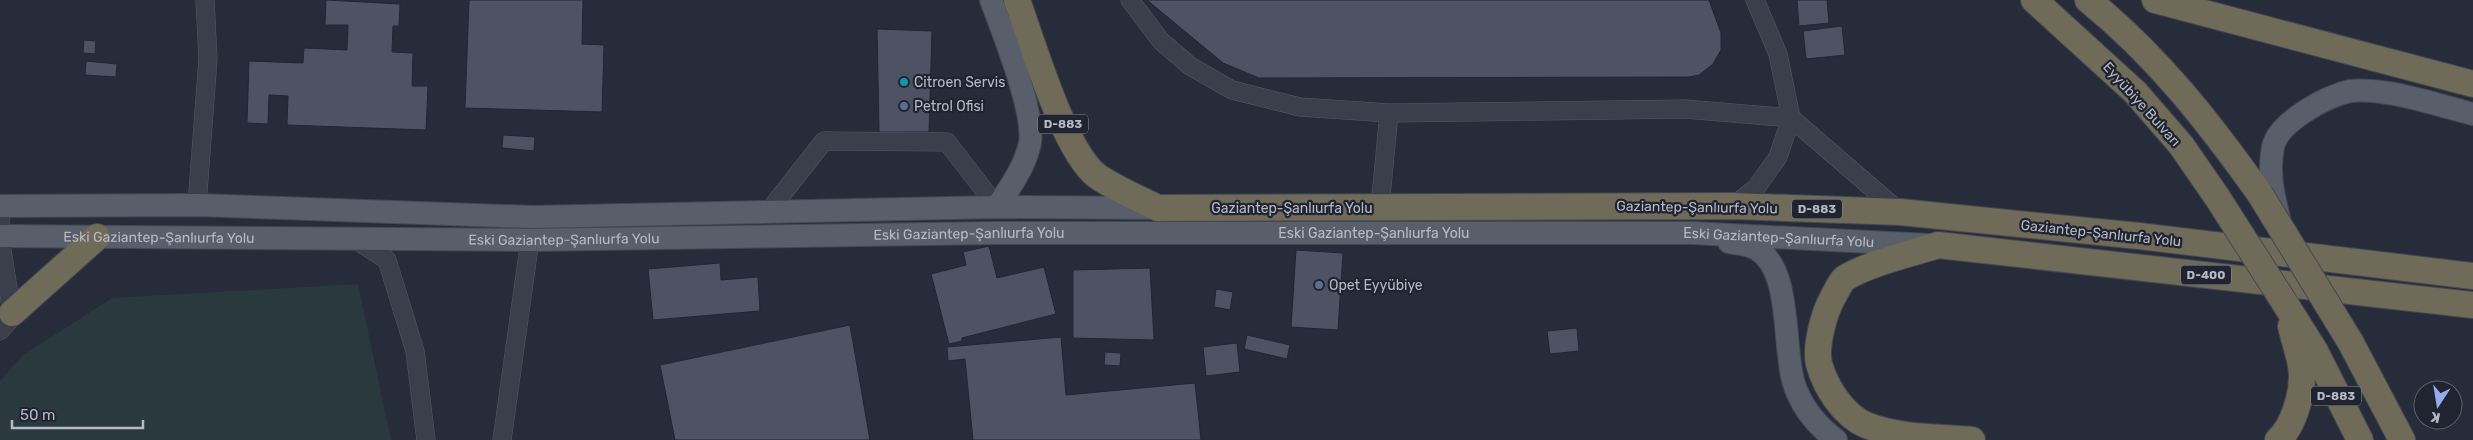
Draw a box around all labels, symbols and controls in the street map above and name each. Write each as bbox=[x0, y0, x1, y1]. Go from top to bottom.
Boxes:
street label: Eyyübiye Bulvarı bbox=[2099, 59, 2184, 150]
place label: Citroen Servis bbox=[914, 74, 1005, 91]
marker: Citroen Servis bbox=[898, 76, 910, 88]
place label: Petrol Ofisi bbox=[914, 98, 984, 115]
marker: Petrol Ofisi bbox=[898, 100, 910, 112]
road number: D-883 bbox=[1038, 115, 1088, 134]
street label: Gaziantep-Şanlıurfa Yolu bbox=[1616, 198, 1778, 217]
street label: Gaziantep-Şanlıurfa Yolu bbox=[1211, 200, 1373, 217]
road number: D-883 bbox=[1792, 200, 1842, 218]
street label: Gaziantep-Şanlıurfa Yolu bbox=[2020, 217, 2182, 250]
street label: Eski Gaziantep-Şanlıurfa Yolu bbox=[873, 225, 1065, 244]
street label: Eski Gaziantep-Şanlıurfa Yolu bbox=[1278, 225, 1470, 242]
street label: Eski Gaziantep-Şanlıurfa Yolu bbox=[1683, 225, 1875, 251]
street label: Eski Gaziantep-Şanlıurfa Yolu bbox=[63, 228, 255, 247]
street label: Eski Gaziantep-Şanlıurfa Yolu bbox=[468, 230, 660, 249]
road number: D-400 bbox=[2181, 266, 2231, 284]
place label: Opet Eyyübiye bbox=[1329, 277, 1423, 294]
marker: Opet Eyyübiye bbox=[1313, 279, 1325, 291]
north arrow bbox=[2413, 380, 2463, 430]
road number: D-883 bbox=[2311, 386, 2361, 406]
scale bar bbox=[12, 398, 144, 430]
text: 50 m bbox=[20, 406, 55, 424]
text: K bbox=[2428, 408, 2442, 427]

